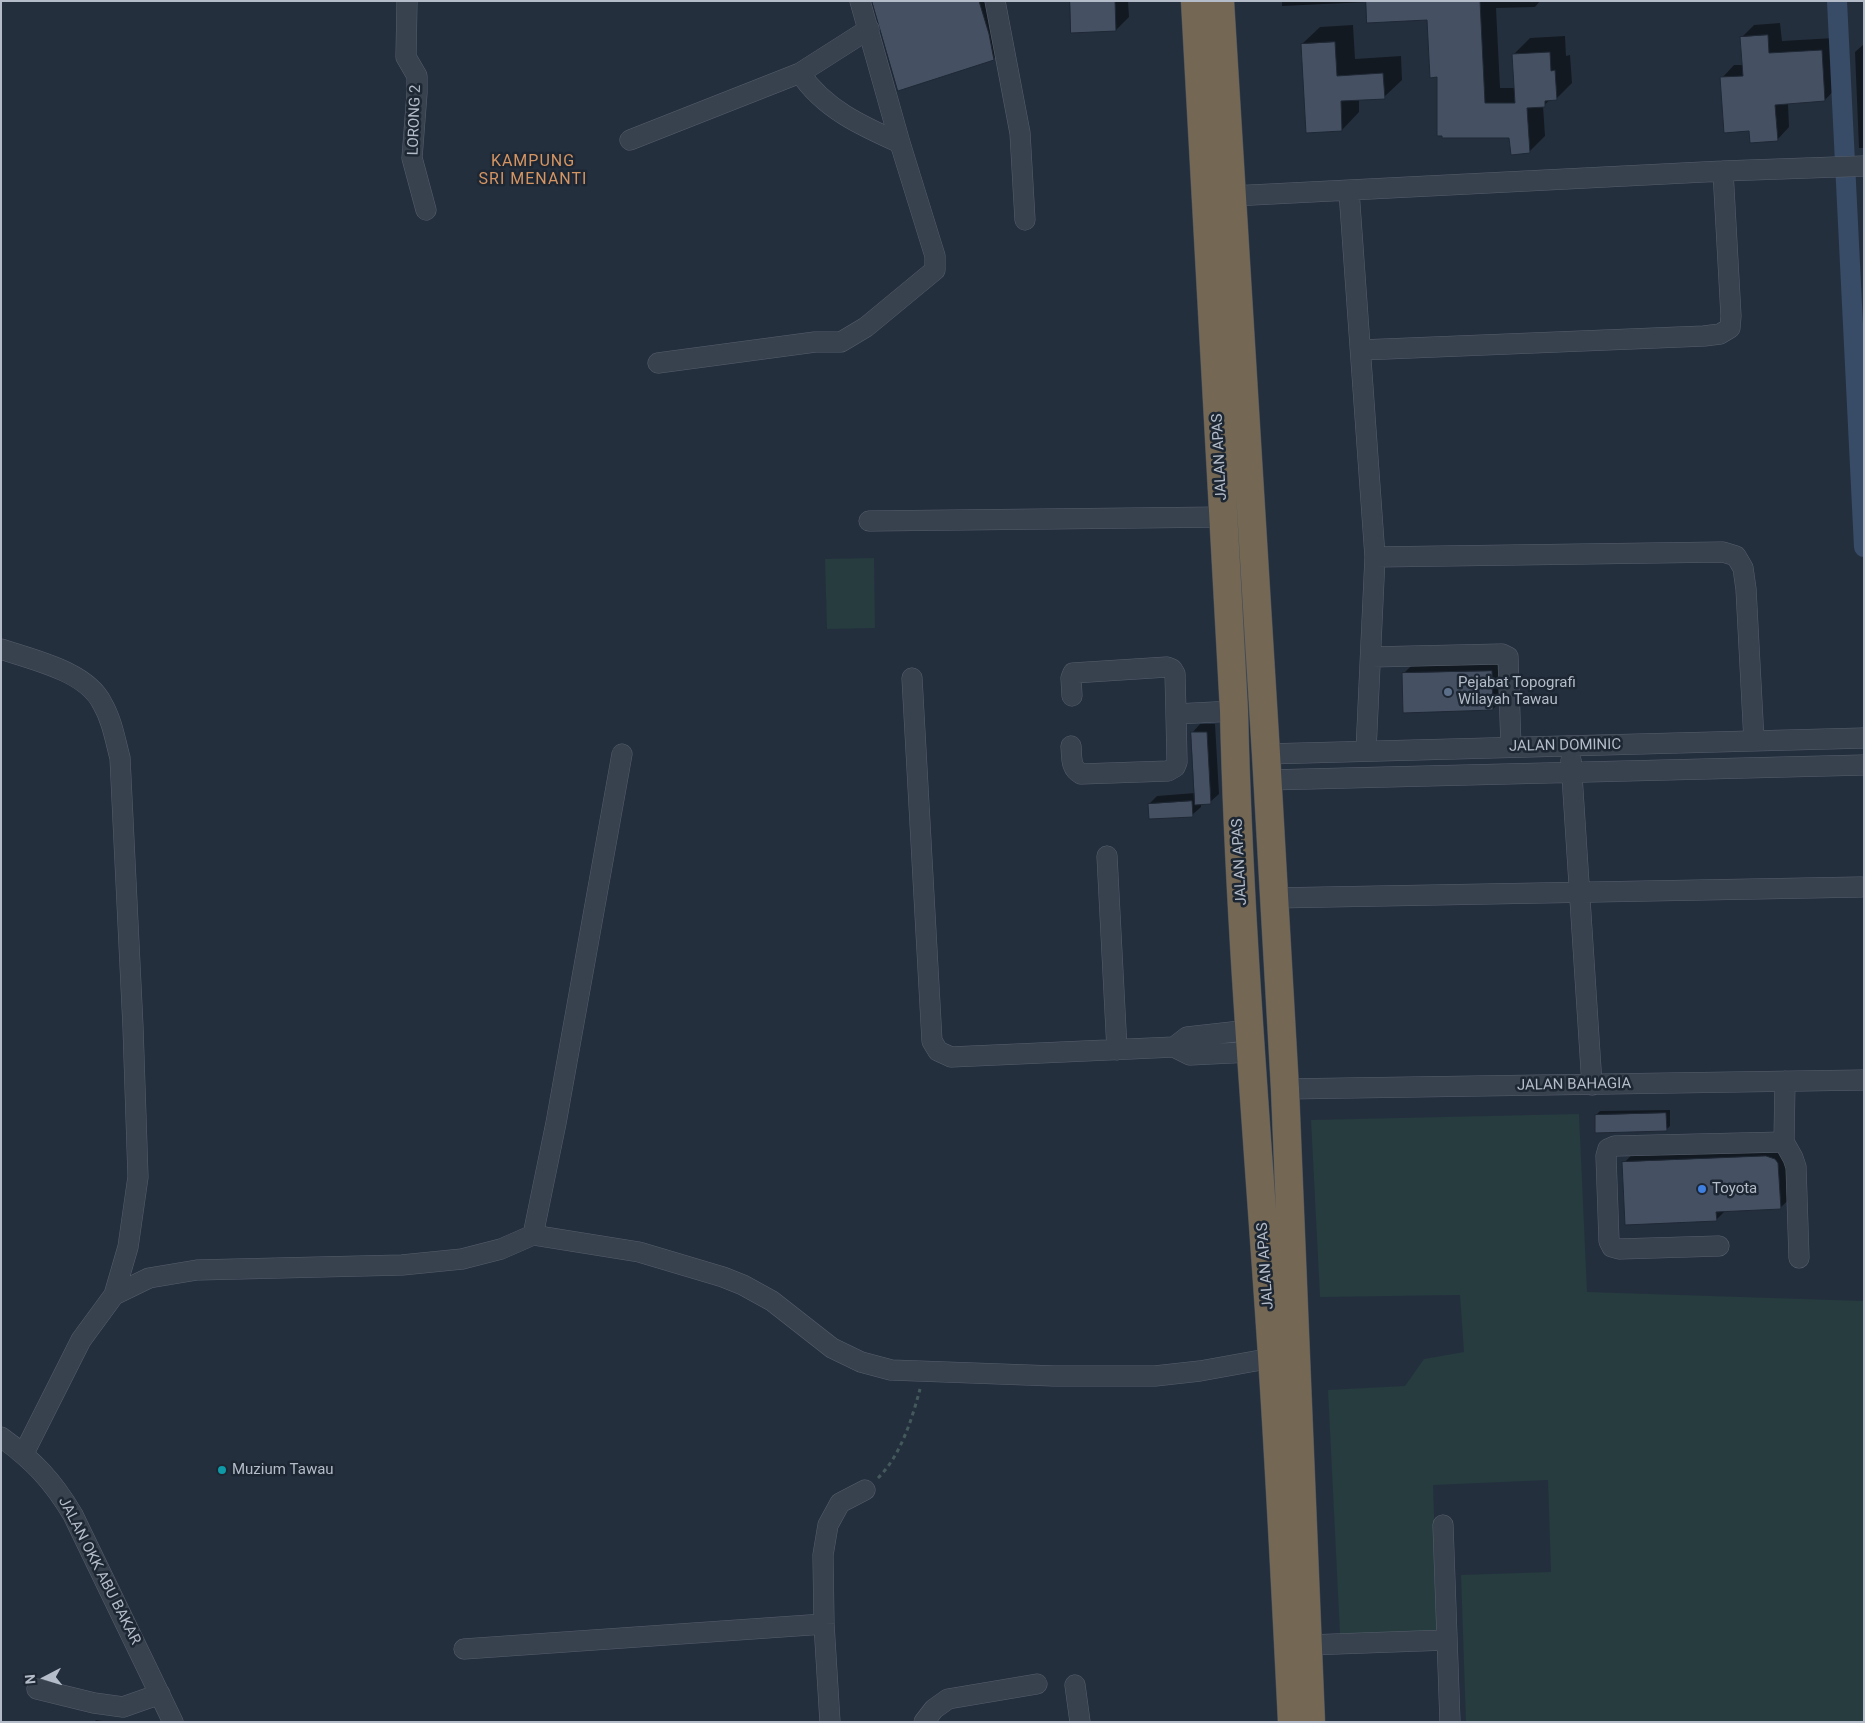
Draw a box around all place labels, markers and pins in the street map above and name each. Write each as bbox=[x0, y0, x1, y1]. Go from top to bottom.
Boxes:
place label: Pejabat Topografi Wilayah Tawau bbox=[1458, 674, 1576, 709]
marker: Pejabat Topografi Wilayah Tawau bbox=[1442, 686, 1454, 698]
place label: Toyota bbox=[1712, 1180, 1757, 1198]
marker: Toyota bbox=[1696, 1183, 1708, 1195]
place label: Muzium Tawau bbox=[232, 1461, 334, 1479]
marker: Muzium Tawau bbox=[216, 1464, 228, 1476]

